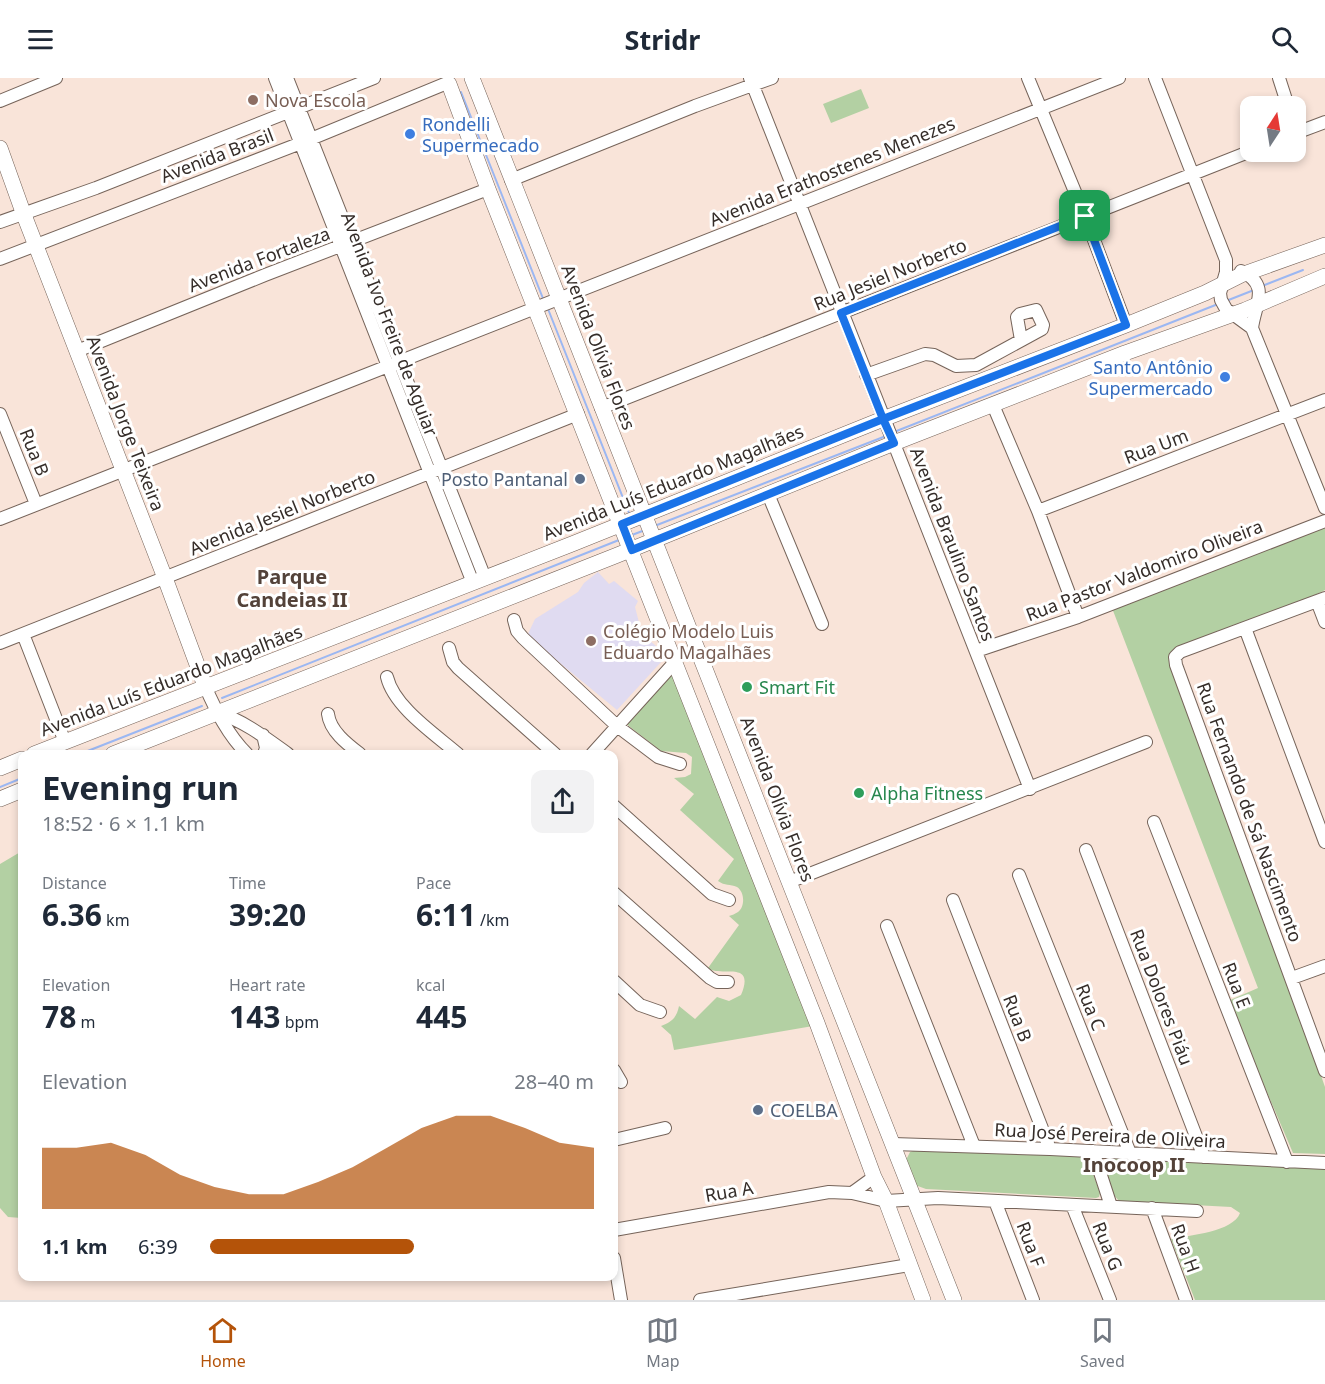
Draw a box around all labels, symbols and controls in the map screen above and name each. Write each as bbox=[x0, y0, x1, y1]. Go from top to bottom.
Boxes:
text: Stridr bbox=[625, 21, 700, 58]
icon: menu bbox=[24, 23, 57, 56]
icon: search bbox=[1268, 23, 1301, 56]
place label: Nova Escola bbox=[265, 88, 366, 112]
marker: Nova Escola bbox=[246, 93, 260, 107]
north arrow bbox=[1240, 96, 1306, 162]
map controls bbox=[1240, 96, 1306, 162]
street label: Avenida Erathostenes Menezes bbox=[706, 111, 958, 231]
place label: Rondelli Supermecado bbox=[422, 112, 539, 157]
street label: Avenida Brasil bbox=[157, 122, 277, 188]
marker: Rondelli Supermecado bbox=[403, 127, 417, 141]
pin bbox=[1059, 190, 1110, 241]
icon: arrive bbox=[1068, 199, 1101, 232]
street label: Avenida Ivo Freire de Aguiar bbox=[336, 209, 444, 440]
street label: Avenida Fortaleza bbox=[185, 221, 333, 297]
street label: Rua Jesiel Norberto bbox=[810, 232, 970, 316]
street label: Avenida Olívia Flores bbox=[556, 261, 642, 433]
street label: Avenida Jorge Teixeira bbox=[81, 332, 171, 514]
place label: Santo Antônio Supermercado bbox=[1089, 355, 1213, 400]
marker: Santo Antônio Supermercado bbox=[1218, 370, 1232, 384]
street label: Avenida Luís Eduardo Magalhães bbox=[539, 419, 807, 545]
street label: Rua Um bbox=[1120, 423, 1192, 469]
street label: Rua B bbox=[15, 425, 55, 479]
street label: Avenida Braulino Santos bbox=[905, 444, 1001, 644]
street label: Avenida Jesiel Norberto bbox=[186, 464, 378, 560]
place label: Posto Pantanal bbox=[441, 467, 568, 491]
marker: Posto Pantanal bbox=[573, 472, 587, 486]
street label: Rua Pastor Valdomiro Oliveira bbox=[1022, 514, 1266, 626]
district label: Parque Candeias II bbox=[236, 563, 348, 613]
street label: Avenida Luís Eduardo Magalhães bbox=[36, 619, 306, 741]
place label: Colégio Modelo Luis Eduardo Magalhães bbox=[603, 619, 774, 664]
marker: Colégio Modelo Luis Eduardo Magalhães bbox=[584, 634, 598, 648]
place label: Smart Fit bbox=[759, 675, 835, 699]
street label: Rua Fernando de Sá Nascimento bbox=[1192, 679, 1308, 945]
marker: Smart Fit bbox=[740, 680, 754, 694]
street label: Avenida Olívia Flores bbox=[735, 713, 821, 885]
text: Evening run bbox=[42, 765, 239, 810]
button: share bbox=[531, 770, 594, 833]
place label: Alpha Fitness bbox=[871, 781, 983, 805]
marker: Alpha Fitness bbox=[852, 786, 866, 800]
text: 18:52 · 6 × 1.1 km bbox=[42, 810, 205, 837]
text: Distance bbox=[42, 872, 107, 894]
text: Time bbox=[229, 872, 266, 894]
text: Pace bbox=[416, 872, 451, 894]
text: 6.36 bbox=[42, 894, 102, 935]
text: 39:20 bbox=[229, 894, 306, 935]
text: 6:11 bbox=[416, 894, 476, 935]
text: km bbox=[102, 909, 130, 931]
text: /km bbox=[476, 909, 510, 931]
street label: Rua Dolores Piáu bbox=[1125, 926, 1199, 1068]
street label: Rua E bbox=[1217, 959, 1257, 1011]
text: Elevation bbox=[42, 974, 110, 996]
text: Heart rate bbox=[229, 974, 305, 996]
text: kcal bbox=[416, 974, 445, 996]
street label: Rua C bbox=[1071, 980, 1111, 1034]
street label: Rua B bbox=[998, 991, 1038, 1045]
text: 78 bbox=[42, 996, 76, 1037]
text: 143 bbox=[229, 996, 280, 1037]
text: 445 bbox=[416, 996, 467, 1037]
text: m bbox=[76, 1011, 95, 1033]
text: bpm bbox=[280, 1011, 319, 1033]
text: Elevation bbox=[42, 1068, 127, 1095]
text: 28–40 m bbox=[514, 1068, 594, 1095]
place label: COELBA bbox=[770, 1098, 838, 1122]
marker: COELBA bbox=[751, 1103, 765, 1117]
street label: Rua José Pereira de Oliveira bbox=[994, 1117, 1226, 1153]
district label: Inocoop II bbox=[1083, 1151, 1185, 1178]
street label: Rua A bbox=[703, 1175, 756, 1207]
street label: Rua F bbox=[1011, 1218, 1051, 1270]
street label: Rua G bbox=[1087, 1218, 1129, 1274]
street label: Rua H bbox=[1166, 1220, 1206, 1276]
text: 1.1 km bbox=[42, 1233, 108, 1260]
text: 6:39 bbox=[138, 1233, 178, 1260]
tab: Home bbox=[200, 1314, 246, 1372]
tab: Map bbox=[646, 1314, 680, 1372]
tab: Saved bbox=[1080, 1314, 1125, 1372]

